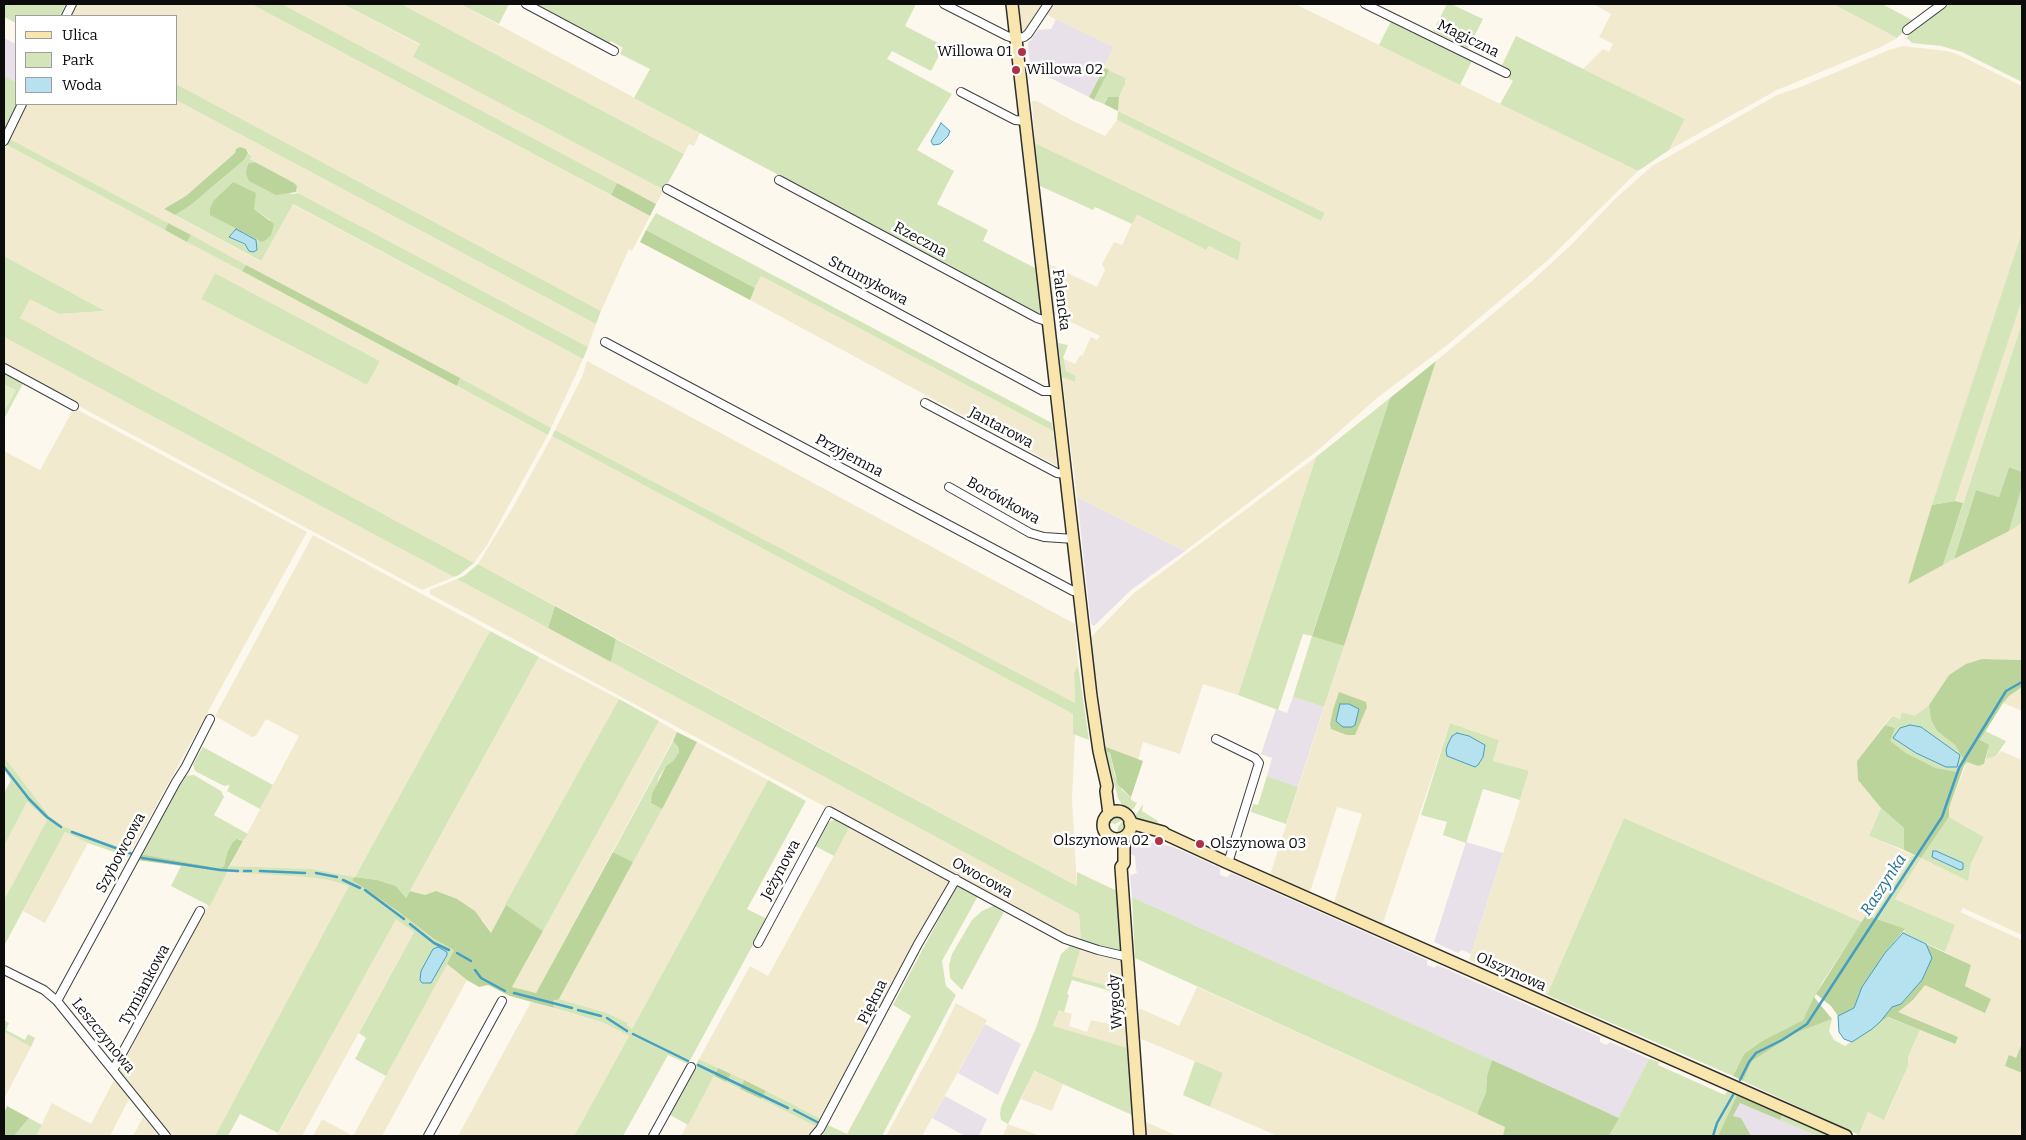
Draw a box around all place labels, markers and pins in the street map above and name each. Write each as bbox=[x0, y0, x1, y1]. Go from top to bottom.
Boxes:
place label: Willowa 01 bbox=[937, 43, 1012, 61]
marker: Willowa 01 bbox=[1016, 46, 1028, 58]
place label: Willowa 02 bbox=[1026, 61, 1103, 79]
marker: Willowa 02 bbox=[1010, 64, 1022, 76]
place label: Olszynowa 02 bbox=[1053, 832, 1149, 850]
marker: Olszynowa 02 bbox=[1153, 835, 1165, 847]
place label: Olszynowa 03 bbox=[1210, 835, 1306, 853]
marker: Olszynowa 03 bbox=[1194, 838, 1206, 850]

